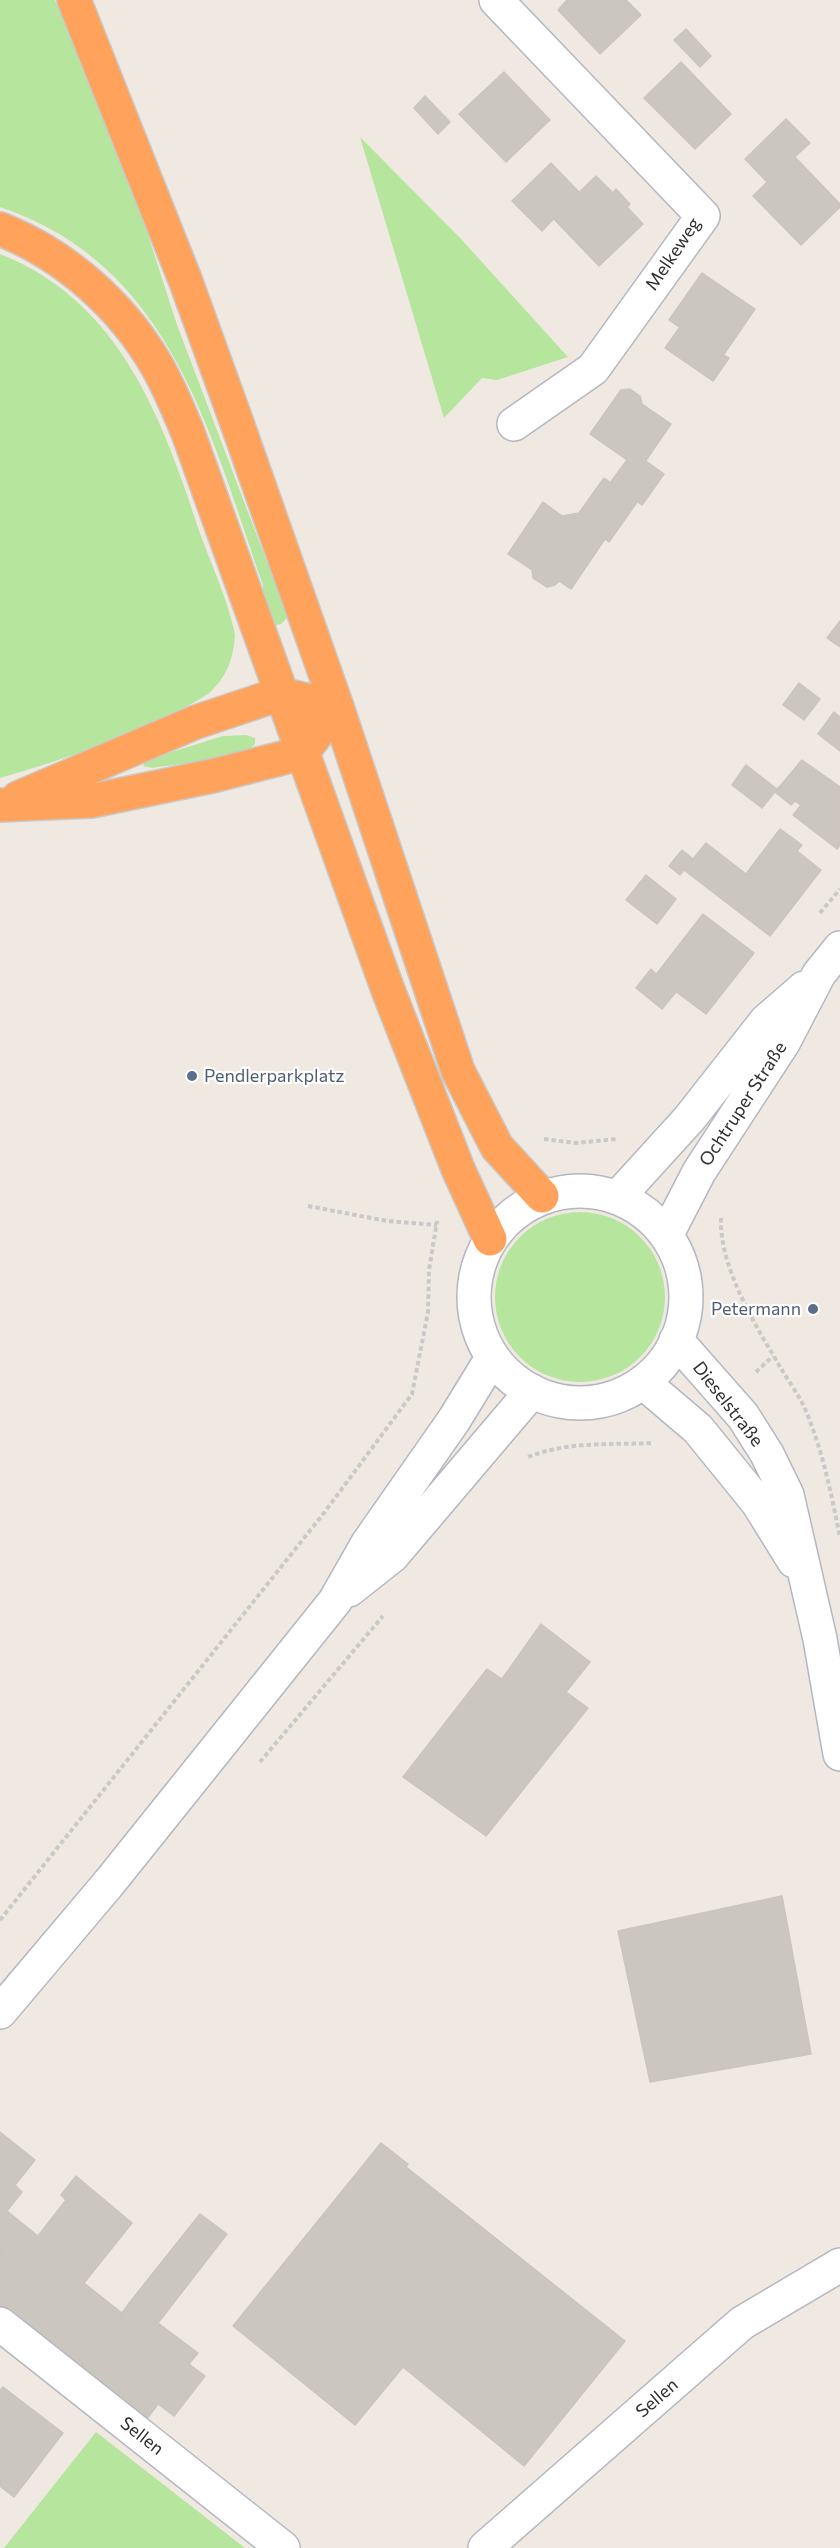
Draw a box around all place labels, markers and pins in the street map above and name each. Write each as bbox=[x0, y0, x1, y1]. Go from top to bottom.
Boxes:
place label: Pendlerparkplatz bbox=[204, 1065, 344, 1087]
marker: Pendlerparkplatz bbox=[185, 1069, 199, 1083]
place label: Petermann bbox=[711, 1298, 801, 1320]
marker: Petermann bbox=[806, 1302, 820, 1316]

